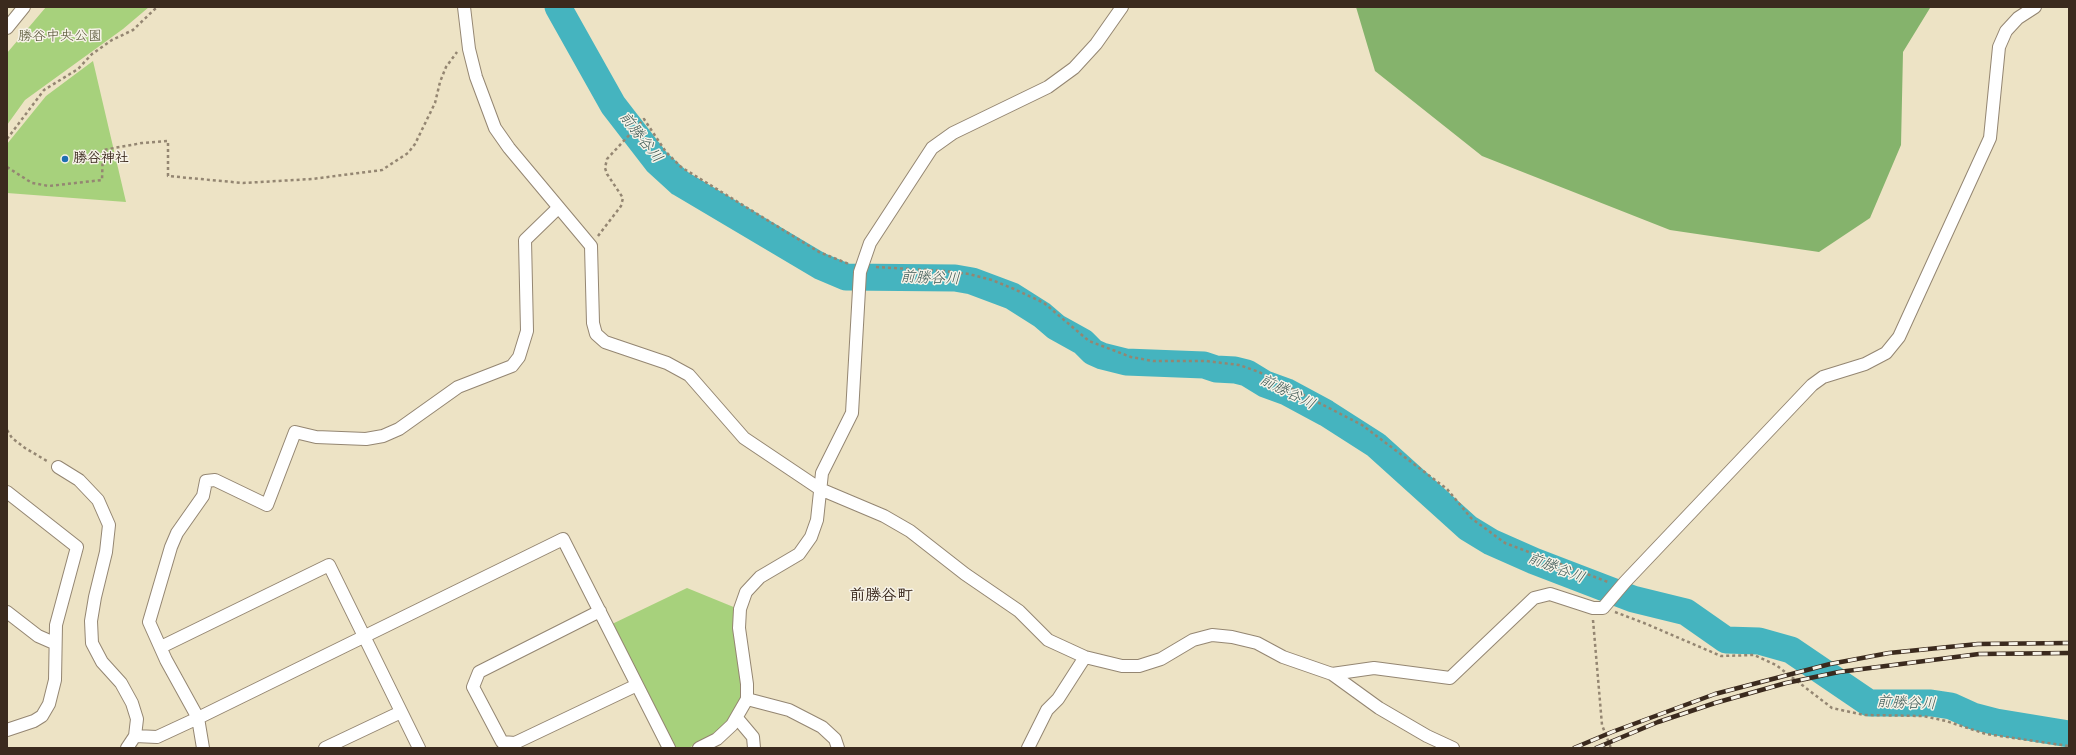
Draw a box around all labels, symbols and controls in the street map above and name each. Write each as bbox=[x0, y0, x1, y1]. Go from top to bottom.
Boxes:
park label: 勝谷中央公園 bbox=[18, 29, 102, 45]
water label: 前勝谷川 bbox=[614, 109, 666, 167]
place label: 勝谷神社 bbox=[73, 151, 129, 167]
marker: 勝谷神社 bbox=[60, 154, 70, 164]
water label: 前勝谷川 bbox=[900, 269, 960, 289]
water label: 前勝谷川 bbox=[1256, 371, 1318, 415]
water label: 前勝谷川 bbox=[1525, 550, 1587, 588]
district label: 前勝谷町 bbox=[849, 587, 913, 607]
water label: 前勝谷川 bbox=[1876, 694, 1936, 714]

